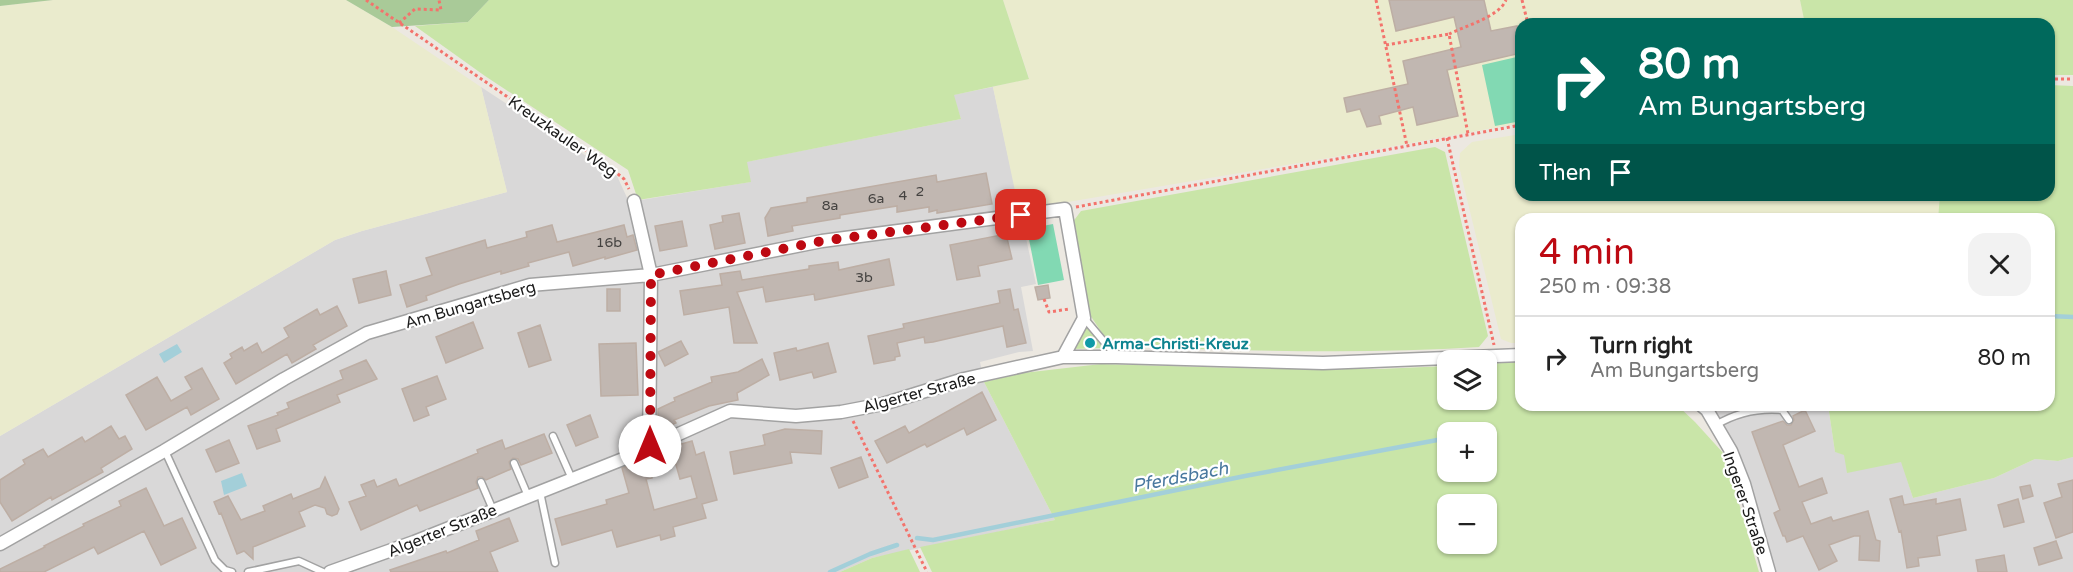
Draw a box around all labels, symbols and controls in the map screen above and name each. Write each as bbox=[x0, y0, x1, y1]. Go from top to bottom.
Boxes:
text: 80 m bbox=[1638, 39, 1740, 90]
icon: right bbox=[1539, 42, 1617, 120]
text: Am Bungartsberg bbox=[1638, 90, 1866, 123]
street label: Kreuzkauler Weg bbox=[504, 92, 621, 182]
icon: arrive bbox=[1604, 156, 1637, 189]
text: Then bbox=[1539, 160, 1592, 186]
house number: 2 bbox=[916, 183, 924, 200]
house number: 4 bbox=[899, 187, 908, 204]
pin bbox=[995, 189, 1046, 240]
house number: 6a bbox=[868, 190, 884, 207]
house number: 8a bbox=[822, 197, 838, 214]
icon: arrive bbox=[1004, 198, 1037, 231]
text: 4 min bbox=[1539, 231, 1635, 274]
button: close bbox=[1968, 233, 2031, 296]
house number: 16b bbox=[596, 234, 622, 251]
house number: 3b bbox=[855, 269, 873, 286]
text: 250 m · 09:38 bbox=[1539, 275, 1671, 299]
street label: Am Bungartsberg bbox=[402, 277, 538, 333]
text: Turn right bbox=[1590, 333, 1692, 359]
place label: Arma-Christi-Kreuz bbox=[1102, 334, 1249, 354]
marker: Arma-Christi-Kreuz bbox=[1083, 336, 1097, 350]
icon: right bbox=[1539, 342, 1572, 375]
text: 80 m bbox=[1977, 345, 2031, 371]
map controls bbox=[1437, 350, 1497, 554]
button: layers bbox=[1437, 350, 1497, 410]
text: Am Bungartsberg bbox=[1590, 359, 1759, 383]
street label: Algerter Straße bbox=[861, 368, 978, 418]
position arrow bbox=[618, 414, 682, 478]
button: + bbox=[1437, 422, 1497, 482]
street label: Ingerer Straße bbox=[1718, 449, 1772, 558]
water label: Pferdsbach bbox=[1130, 457, 1231, 497]
button: − bbox=[1437, 494, 1497, 554]
street label: Algerter Straße bbox=[385, 500, 500, 562]

